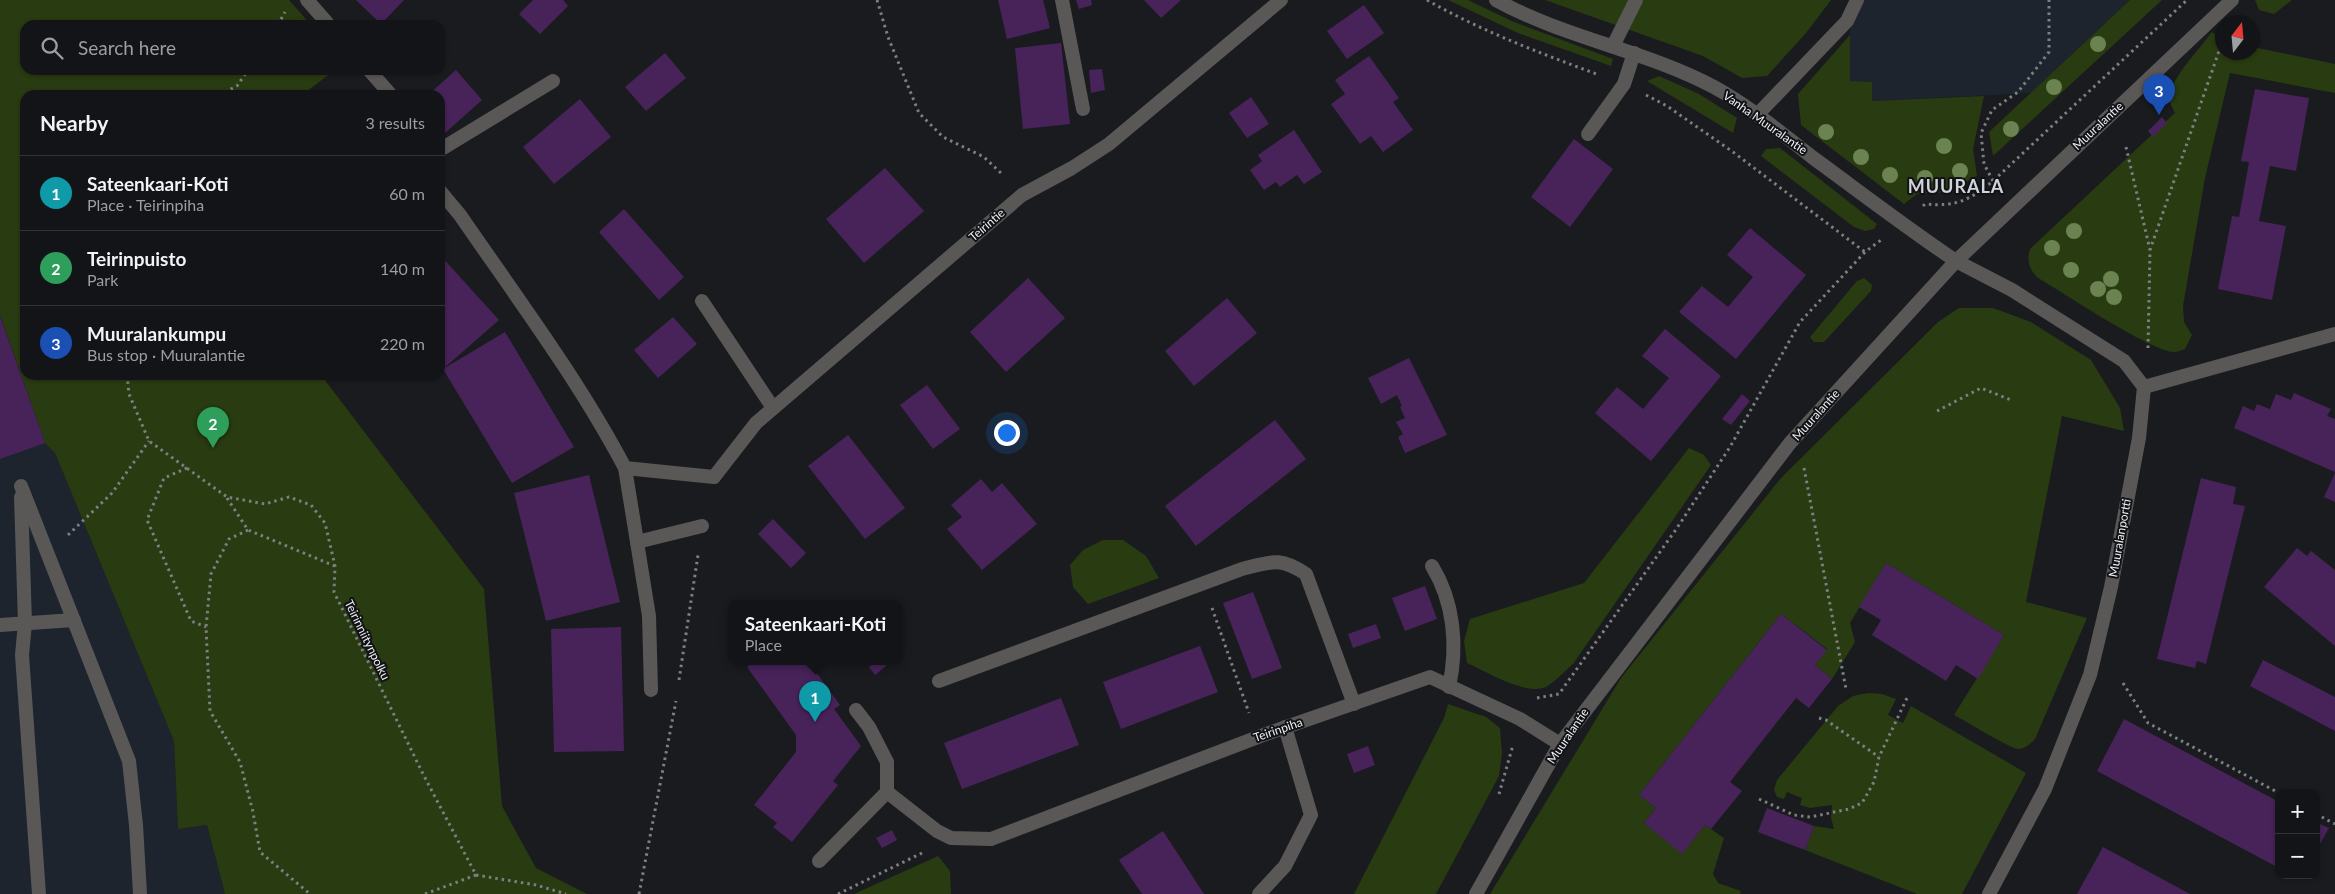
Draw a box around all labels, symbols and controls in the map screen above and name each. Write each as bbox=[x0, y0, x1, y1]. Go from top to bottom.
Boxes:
north arrow bbox=[2215, 15, 2260, 60]
search box bbox=[20, 20, 445, 75]
icon: search bbox=[38, 34, 66, 62]
text: Search here bbox=[78, 36, 176, 59]
pin: 3 bbox=[2143, 74, 2175, 115]
street label: Vanha Muuralantie bbox=[1720, 88, 1810, 157]
street label: Muuralantie bbox=[2069, 98, 2126, 153]
text: Nearby bbox=[40, 110, 108, 135]
text: 3 results bbox=[365, 113, 425, 132]
text: Sateenkaari-Koti bbox=[87, 172, 229, 195]
district label: MUURALA bbox=[1908, 175, 2004, 197]
text: 1 bbox=[51, 184, 61, 203]
text: 60 m bbox=[389, 184, 425, 203]
text: Place · Teirinpiha bbox=[87, 195, 204, 214]
street label: Teirintie bbox=[966, 205, 1008, 244]
text: Teirinpuisto bbox=[87, 247, 186, 270]
text: 2 bbox=[51, 259, 61, 278]
text: 140 m bbox=[380, 259, 425, 278]
text: Park bbox=[87, 270, 118, 289]
text: Muuralankumpu bbox=[87, 322, 226, 345]
text: 3 bbox=[51, 334, 61, 353]
text: 220 m bbox=[380, 334, 425, 353]
text: Bus stop · Muuralantie bbox=[87, 345, 245, 364]
street label: Muuralantie bbox=[1789, 386, 1843, 443]
pin: 2 bbox=[197, 407, 229, 448]
your location bbox=[994, 420, 1020, 446]
street label: Muuralanportti bbox=[2105, 498, 2134, 578]
street label: Teirinniitynpolku bbox=[342, 597, 393, 682]
popup bbox=[728, 600, 903, 665]
text: Sateenkaari-Koti bbox=[745, 612, 886, 635]
text: Place bbox=[745, 635, 782, 654]
pin: 1 bbox=[799, 681, 831, 722]
street label: Muuralantie bbox=[1544, 705, 1592, 766]
street label: Teirinpiha bbox=[1251, 714, 1304, 745]
map controls bbox=[2275, 789, 2320, 879]
button: + bbox=[2275, 789, 2320, 834]
button: − bbox=[2275, 834, 2320, 879]

